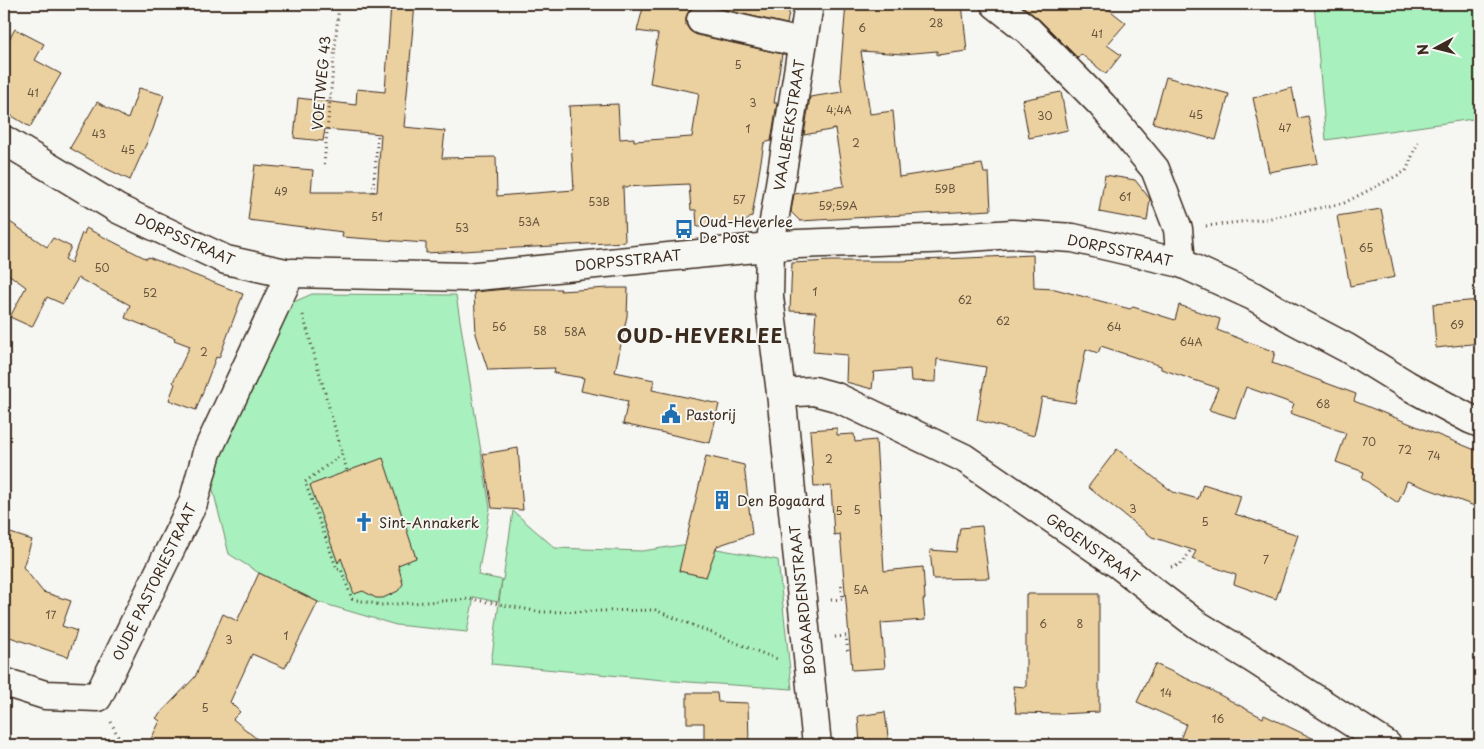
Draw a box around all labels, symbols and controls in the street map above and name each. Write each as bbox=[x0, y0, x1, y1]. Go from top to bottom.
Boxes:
house number: 28 bbox=[929, 14, 943, 31]
house number: 6 bbox=[858, 19, 866, 36]
north arrow bbox=[1412, 22, 1462, 72]
house number: 41 bbox=[1091, 25, 1103, 42]
street label: VOETWEG 43 bbox=[306, 35, 336, 131]
text: N bbox=[1412, 43, 1434, 56]
house number: 5 bbox=[734, 56, 742, 73]
street label: VAALBEEKSTRAAT bbox=[768, 58, 810, 192]
house number: 41 bbox=[27, 84, 39, 101]
house number: 3 bbox=[749, 94, 757, 111]
house number: 4;4A bbox=[826, 101, 852, 118]
house number: 45 bbox=[1189, 106, 1203, 123]
house number: 30 bbox=[1037, 107, 1053, 124]
house number: 47 bbox=[1279, 119, 1292, 136]
house number: 1 bbox=[746, 120, 751, 137]
house number: 43 bbox=[92, 125, 106, 142]
house number: 2 bbox=[852, 134, 860, 151]
house number: 45 bbox=[121, 141, 135, 158]
house number: 59B bbox=[935, 180, 956, 197]
house number: 49 bbox=[274, 183, 288, 200]
house number: 61 bbox=[1119, 188, 1131, 205]
house number: 57 bbox=[732, 191, 746, 208]
house number: 53B bbox=[588, 193, 610, 210]
house number: 59;59A bbox=[819, 197, 858, 214]
street label: DORPSSTRAAT bbox=[132, 208, 239, 271]
house number: 51 bbox=[371, 208, 383, 225]
place label: Oud-Heverlee De Post bbox=[699, 211, 793, 248]
house number: 53A bbox=[518, 213, 540, 230]
bus stop icon: Oud-Heverlee De Post bbox=[673, 218, 695, 240]
house number: 53 bbox=[455, 219, 469, 236]
street label: DORPSSTRAAT bbox=[1066, 229, 1175, 271]
house number: 65 bbox=[1359, 239, 1373, 256]
street label: DORPSSTRAAT bbox=[574, 244, 683, 276]
house number: 50 bbox=[94, 259, 110, 276]
house number: 1 bbox=[813, 283, 818, 300]
house number: 52 bbox=[143, 284, 157, 301]
house number: 62 bbox=[958, 291, 972, 308]
house number: 62 bbox=[996, 312, 1010, 329]
house number: 69 bbox=[1450, 316, 1464, 333]
house number: 56 bbox=[492, 318, 507, 335]
house number: 64 bbox=[1107, 318, 1121, 335]
district label: OUD-HEVERLEE bbox=[617, 321, 783, 349]
house number: 58 bbox=[533, 322, 547, 339]
house number: 58A bbox=[564, 323, 587, 340]
house number: 64A bbox=[1180, 333, 1203, 350]
house number: 2 bbox=[200, 343, 208, 360]
house number: 68 bbox=[1316, 395, 1330, 412]
public building icon: Pastorij bbox=[660, 403, 682, 425]
place label: Pastorij bbox=[686, 404, 736, 425]
house number: 70 bbox=[1362, 433, 1376, 450]
house number: 72 bbox=[1398, 441, 1412, 458]
house number: 74 bbox=[1427, 447, 1441, 464]
house number: 2 bbox=[825, 450, 833, 467]
building icon: Den Bogaard bbox=[711, 489, 733, 511]
place label: Den Bogaard bbox=[737, 490, 825, 511]
street label: OUDE PASTORIESTRAAT bbox=[107, 499, 201, 664]
house number: 3 bbox=[1129, 500, 1137, 517]
house number: 5 bbox=[853, 501, 861, 518]
house number: 5 bbox=[835, 502, 843, 519]
street label: GROENSTRAAT bbox=[1042, 508, 1144, 588]
church icon: Sint-Annakerk bbox=[353, 511, 375, 533]
place label: Sint-Annakerk bbox=[379, 512, 480, 533]
house number: 5 bbox=[1201, 513, 1209, 530]
street label: BOGAARDENSTRAAT bbox=[784, 524, 820, 676]
house number: 7 bbox=[1263, 551, 1269, 568]
house number: 5A bbox=[853, 581, 869, 598]
house number: 17 bbox=[46, 606, 57, 623]
house number: 6 bbox=[1039, 615, 1047, 632]
house number: 8 bbox=[1077, 615, 1084, 632]
house number: 1 bbox=[284, 627, 289, 644]
house number: 3 bbox=[225, 631, 233, 648]
house number: 14 bbox=[1160, 684, 1172, 701]
house number: 5 bbox=[201, 699, 209, 716]
house number: 16 bbox=[1212, 710, 1225, 727]

